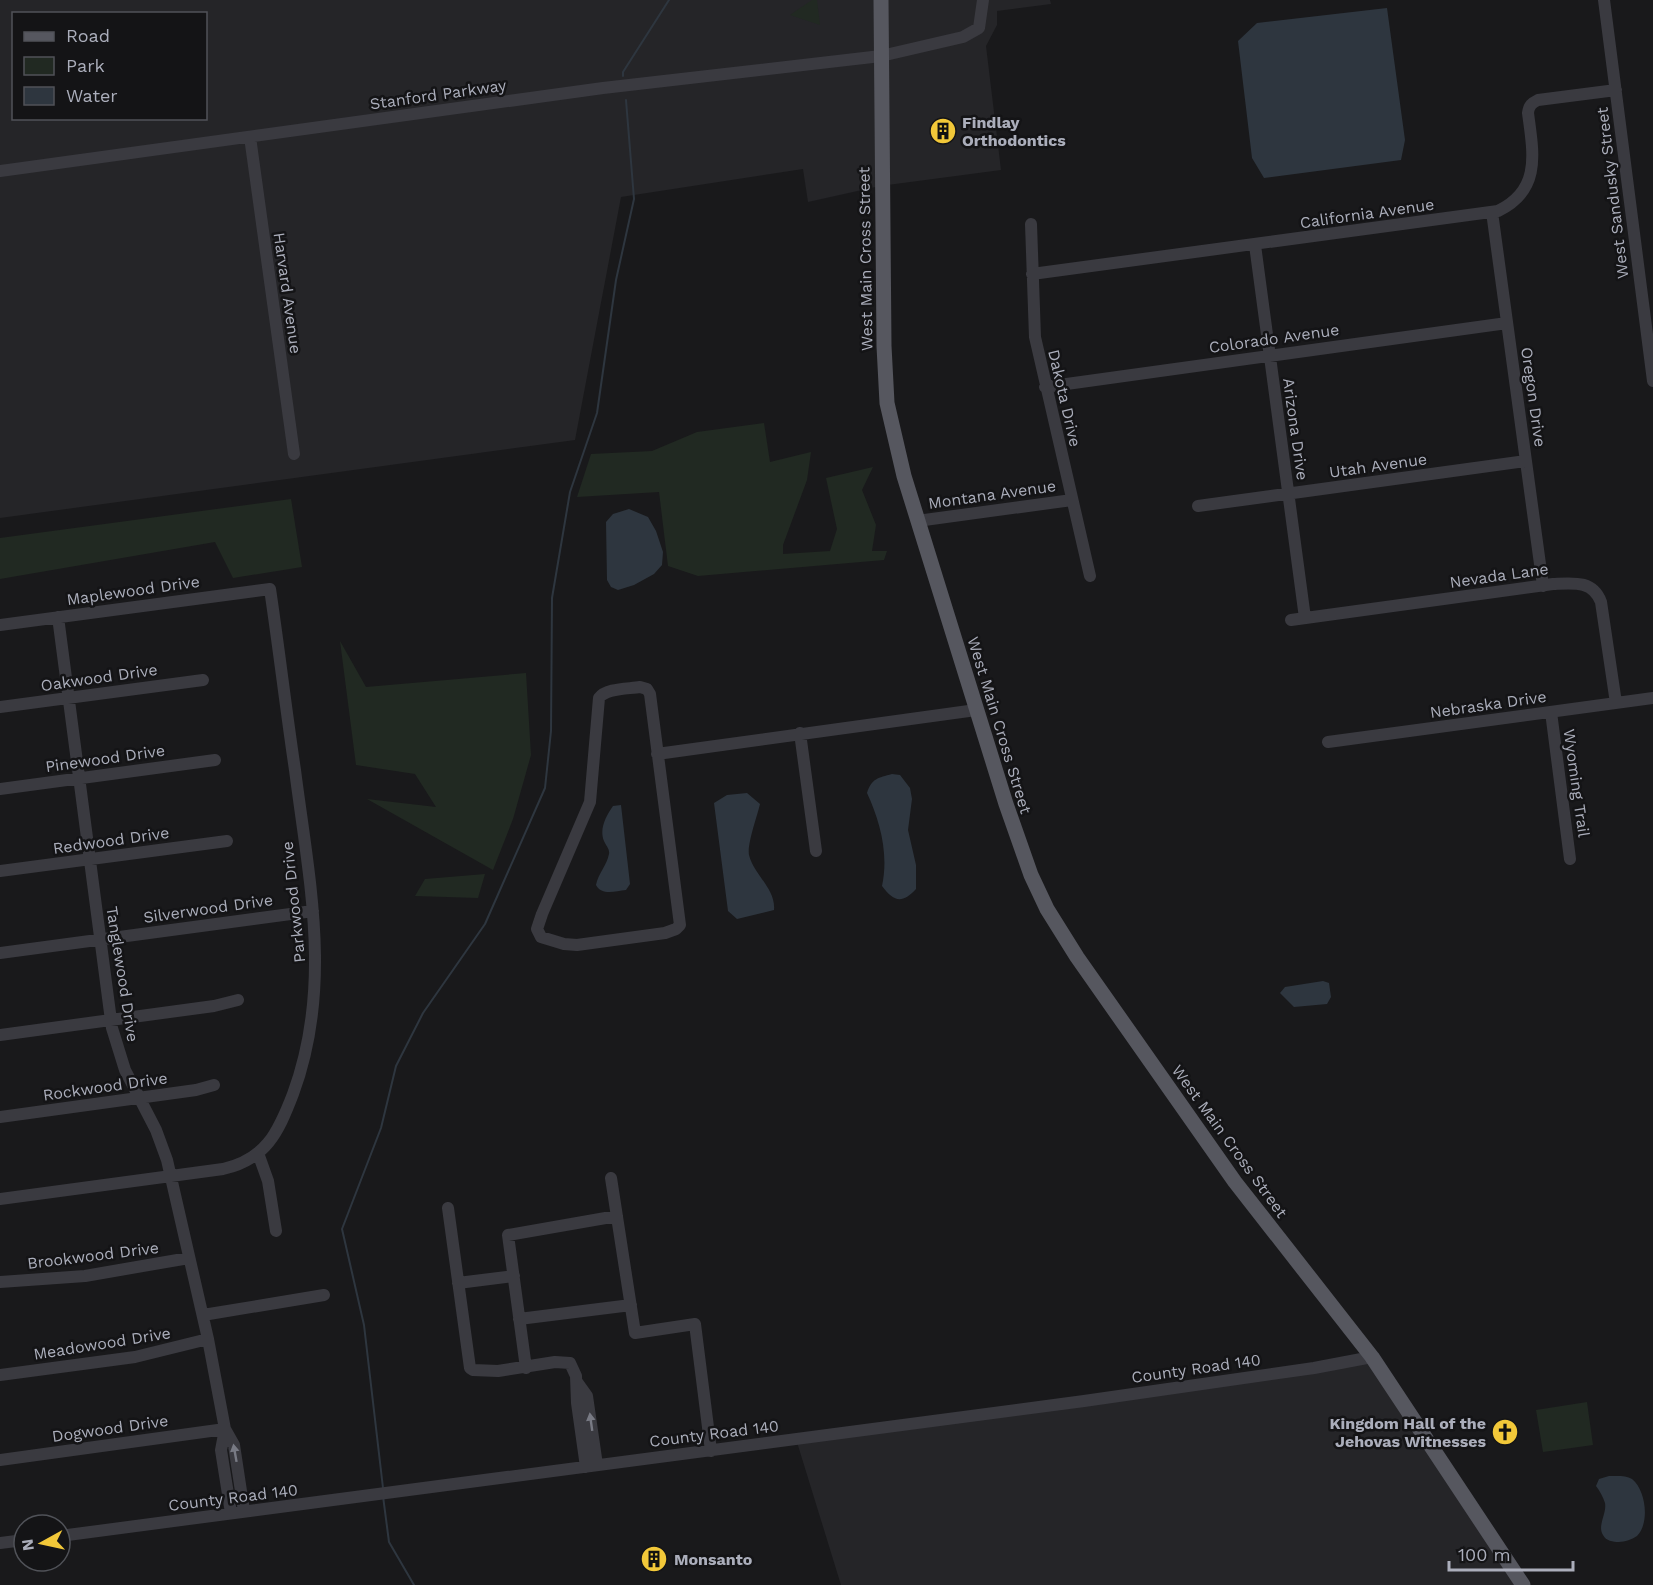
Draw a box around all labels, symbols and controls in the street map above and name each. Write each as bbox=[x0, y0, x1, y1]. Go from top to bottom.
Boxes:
legend bbox=[12, 12, 207, 120]
text: Road bbox=[66, 25, 110, 46]
text: Park bbox=[66, 55, 105, 76]
street label: Stanford Parkway bbox=[369, 75, 508, 113]
text: Water bbox=[66, 85, 118, 106]
street label: West Sandusky Street bbox=[1593, 106, 1632, 280]
place label: Findlay Orthodontics bbox=[962, 113, 1066, 150]
building icon: Findlay Orthodontics bbox=[928, 116, 958, 146]
street label: West Main Cross Street bbox=[854, 166, 877, 351]
street label: California Avenue bbox=[1299, 195, 1436, 232]
street label: Harvard Avenue bbox=[270, 231, 305, 355]
street label: Colorado Avenue bbox=[1208, 320, 1340, 357]
street label: Oregon Drive bbox=[1517, 346, 1550, 448]
street label: Dakota Drive bbox=[1044, 348, 1085, 449]
street label: Arizona Drive bbox=[1279, 377, 1312, 481]
street label: Utah Avenue bbox=[1328, 449, 1428, 482]
street label: Montana Avenue bbox=[927, 476, 1057, 513]
street label: Nevada Lane bbox=[1448, 559, 1550, 592]
street label: Maplewood Drive bbox=[65, 572, 201, 609]
street label: West Main Cross Street bbox=[964, 634, 1036, 816]
street label: Oakwood Drive bbox=[39, 660, 159, 695]
street label: Nebraska Drive bbox=[1429, 687, 1548, 722]
street label: Wyoming Trail bbox=[1559, 728, 1594, 839]
street label: Pinewood Drive bbox=[44, 741, 166, 776]
street label: Redwood Drive bbox=[52, 823, 170, 858]
street label: Parkwood Drive bbox=[278, 840, 309, 964]
street label: Silverwood Drive bbox=[142, 890, 274, 927]
street label: Tanglewood Drive bbox=[102, 905, 143, 1043]
street label: West Main Cross Street bbox=[1168, 1061, 1292, 1222]
street label: Rockwood Drive bbox=[42, 1068, 169, 1105]
street label: Brookwood Drive bbox=[26, 1238, 160, 1273]
street label: Meadowood Drive bbox=[32, 1323, 172, 1364]
street label: County Road 140 bbox=[1130, 1350, 1262, 1387]
street label: Dogwood Drive bbox=[51, 1411, 169, 1446]
one-way arrow bbox=[586, 1412, 596, 1431]
place label: Kingdom Hall of the Jehovas Witnesses bbox=[1329, 1414, 1486, 1451]
street label: County Road 140 bbox=[648, 1416, 780, 1451]
church icon: Kingdom Hall of the Jehovas Witnesses bbox=[1490, 1417, 1520, 1447]
one-way arrow bbox=[230, 1444, 239, 1463]
street label: County Road 140 bbox=[167, 1480, 299, 1515]
north arrow bbox=[12, 1513, 72, 1573]
scale bar bbox=[1449, 1534, 1574, 1572]
text: N bbox=[17, 1538, 38, 1552]
building icon: Monsanto bbox=[639, 1544, 669, 1574]
text: 100 m bbox=[1458, 1544, 1511, 1565]
place label: Monsanto bbox=[674, 1550, 753, 1569]

